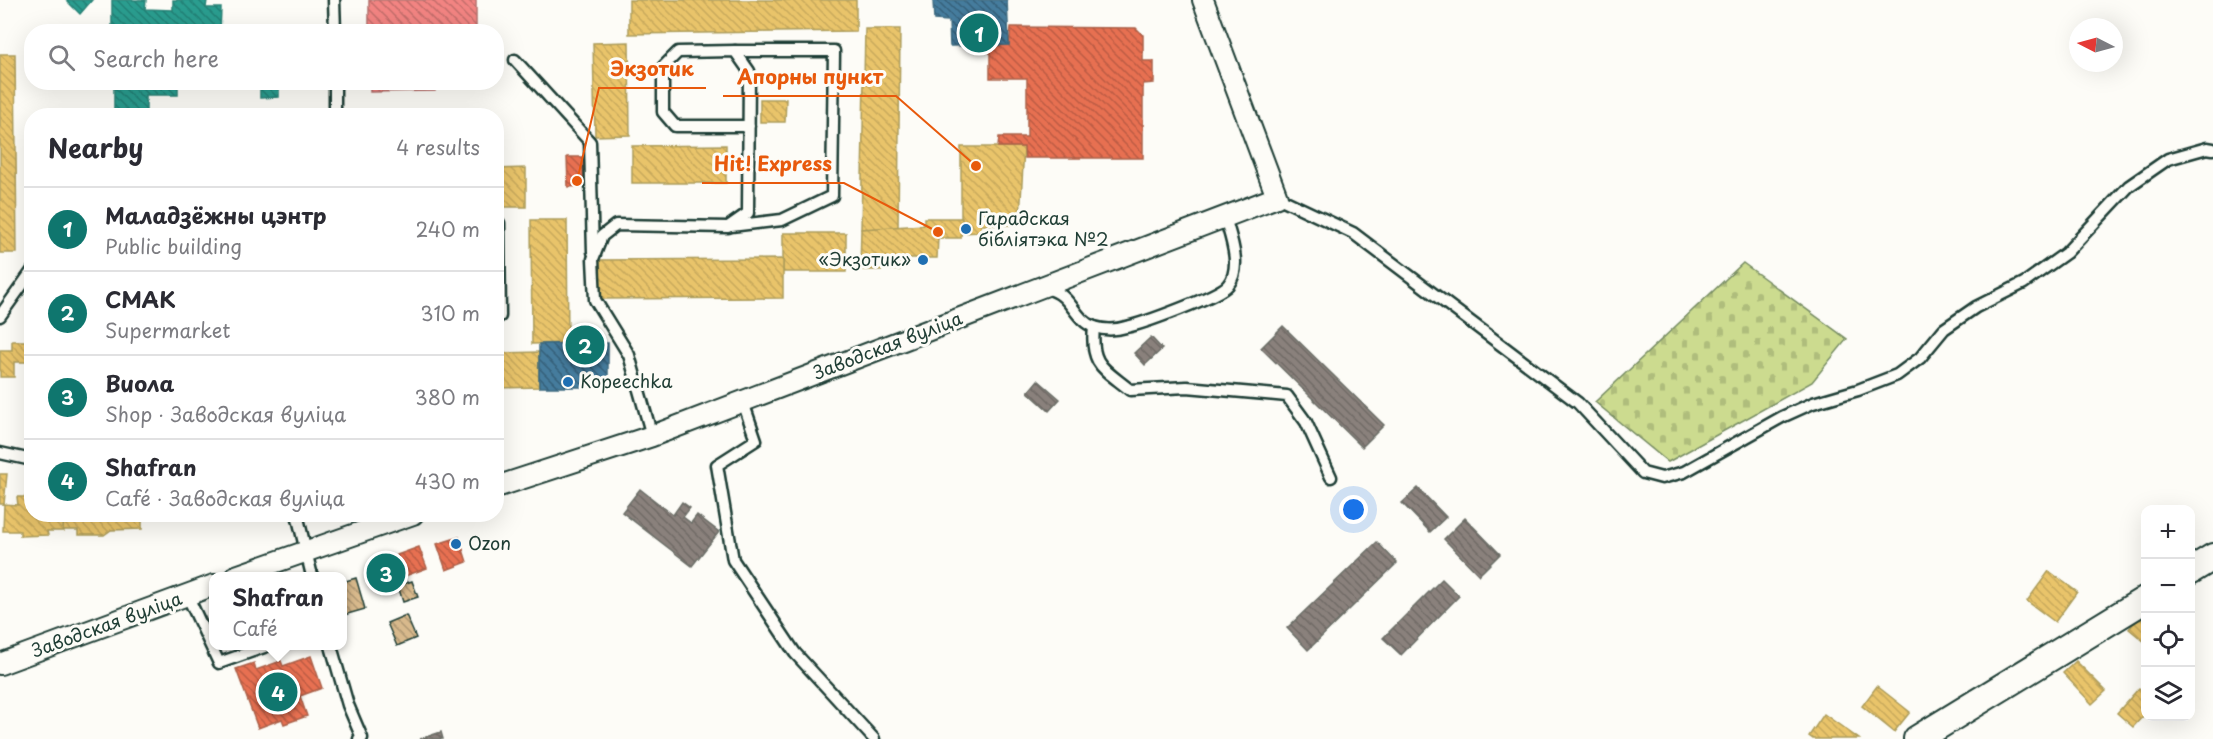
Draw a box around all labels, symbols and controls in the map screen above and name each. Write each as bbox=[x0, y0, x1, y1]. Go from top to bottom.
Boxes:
pin: 1 bbox=[960, 10, 998, 56]
north arrow bbox=[2069, 18, 2123, 72]
search box bbox=[24, 24, 504, 90]
icon: search bbox=[45, 41, 78, 74]
text: Search here bbox=[93, 41, 219, 74]
callout: Экзотик bbox=[599, 50, 706, 88]
text: Экзотик bbox=[610, 53, 694, 83]
callout: Апорны пункт bbox=[723, 58, 896, 96]
text: Апорны пункт bbox=[736, 61, 884, 91]
text: Nearby bbox=[48, 128, 143, 167]
text: 4 results bbox=[396, 132, 480, 162]
callout: Hit! Express bbox=[702, 145, 844, 183]
text: Hit! Express bbox=[714, 148, 832, 178]
text: Маладзёжны цэнтр bbox=[105, 198, 327, 231]
place label: Гарадская бібліятэка №2 bbox=[978, 204, 1109, 252]
text: 1 bbox=[63, 214, 72, 244]
text: 240 m bbox=[415, 214, 480, 244]
marker: Гарадская бібліятэка №2 bbox=[959, 222, 973, 236]
text: Public building bbox=[105, 231, 242, 261]
place label: «Экзотик» bbox=[819, 245, 911, 272]
marker: «Экзотик» bbox=[916, 253, 930, 267]
text: СМАК bbox=[105, 282, 176, 315]
text: 2 bbox=[60, 298, 75, 328]
text: 310 m bbox=[420, 298, 480, 328]
street label: Заводская вуліца bbox=[809, 304, 966, 386]
text: Supermarket bbox=[105, 315, 231, 345]
pin: 2 bbox=[566, 322, 604, 368]
text: Виола bbox=[105, 366, 174, 399]
place label: Kopeechka bbox=[580, 367, 673, 394]
marker: Kopeechka bbox=[561, 375, 575, 389]
text: 3 bbox=[61, 382, 74, 412]
text: 380 m bbox=[414, 382, 480, 412]
text: Shop · Заводская вуліца bbox=[105, 399, 346, 429]
text: Shafran bbox=[105, 450, 197, 483]
text: 4 bbox=[61, 466, 74, 496]
text: 430 m bbox=[415, 466, 480, 496]
text: Café · Заводская вуліца bbox=[105, 483, 345, 513]
your location bbox=[1339, 495, 1368, 524]
map controls bbox=[2141, 505, 2195, 721]
button: + bbox=[2141, 505, 2195, 559]
place label: Ozon bbox=[468, 529, 511, 556]
marker: Ozon bbox=[449, 537, 463, 551]
pin: 3 bbox=[366, 550, 406, 596]
button: − bbox=[2141, 559, 2195, 613]
popup bbox=[209, 572, 347, 650]
text: Shafran bbox=[232, 580, 324, 613]
street label: Заводская вуліца bbox=[28, 584, 185, 663]
text: Café bbox=[232, 613, 278, 643]
button: locate bbox=[2141, 613, 2195, 667]
button: layers bbox=[2141, 667, 2195, 721]
pin: 4 bbox=[258, 670, 298, 714]

